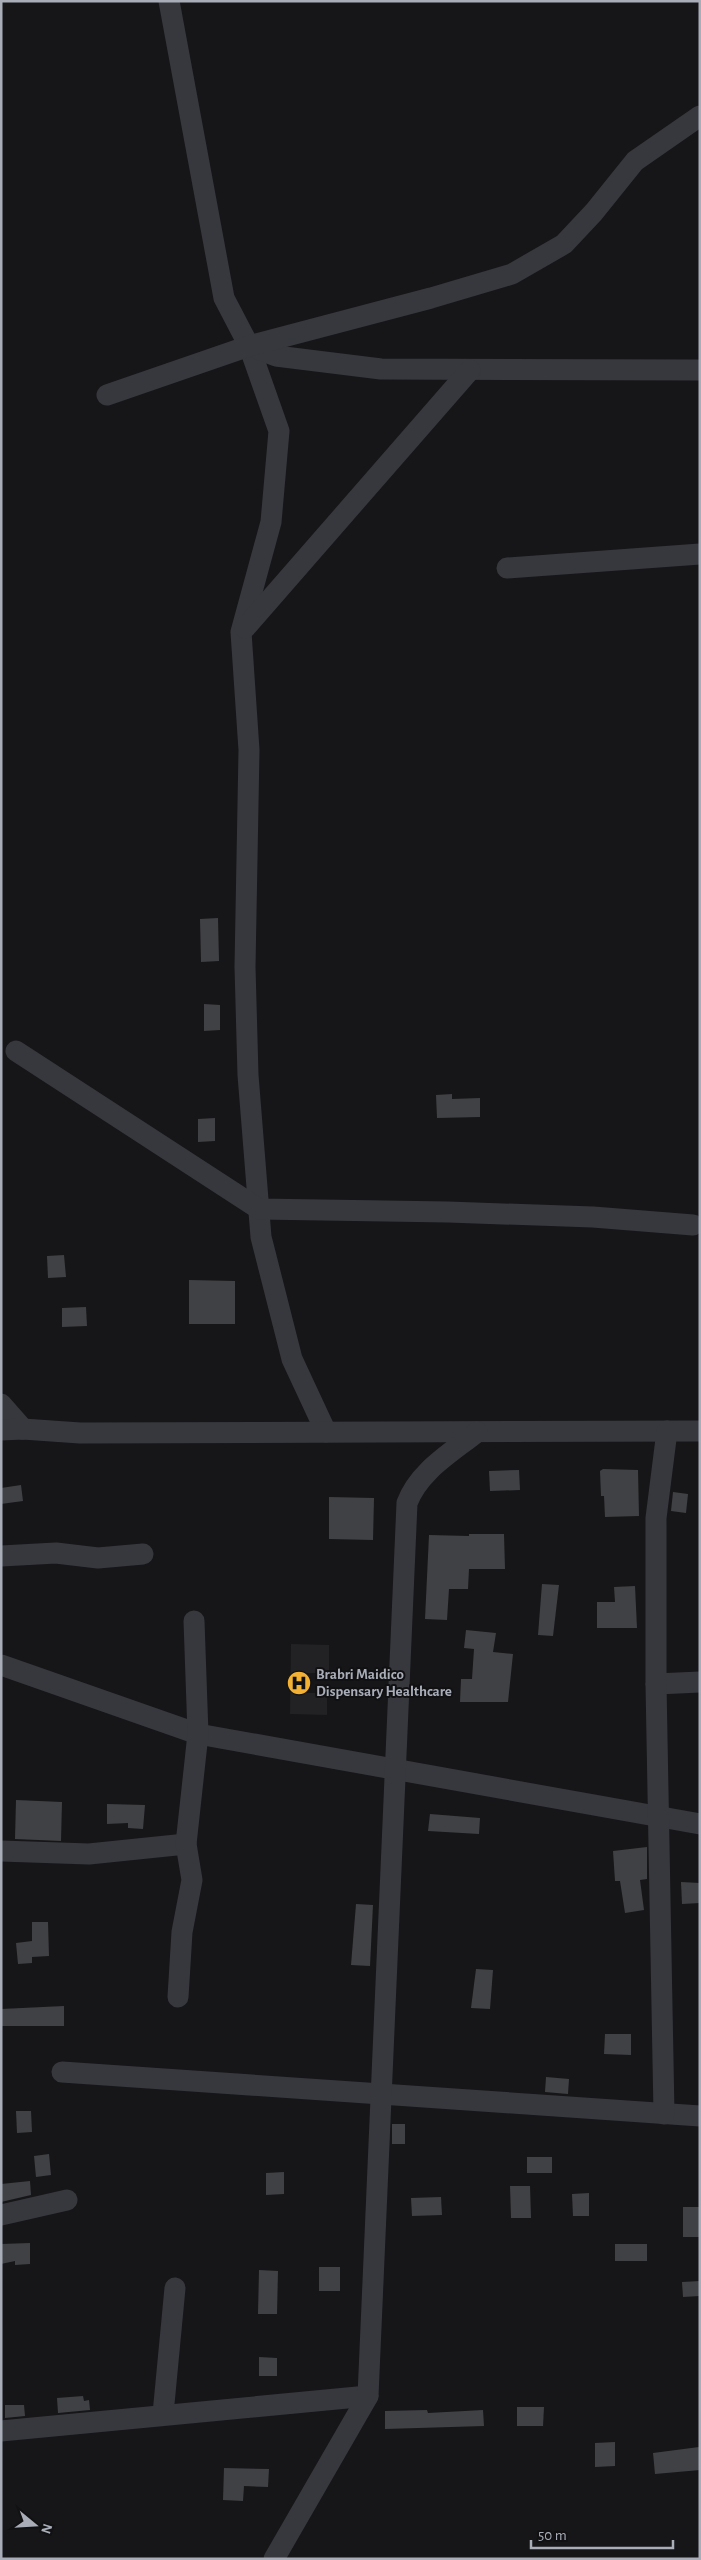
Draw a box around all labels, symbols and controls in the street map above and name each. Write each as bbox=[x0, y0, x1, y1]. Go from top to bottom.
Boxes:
place label: Brabri Maidico Dispensary Healthcare bbox=[316, 1667, 452, 1699]
hospital icon: Brabri Maidico Dispensary Healthcare bbox=[286, 1670, 312, 1696]
north arrow bbox=[10, 2500, 60, 2550]
scale bar bbox=[531, 2518, 674, 2550]
text: N bbox=[38, 2522, 55, 2536]
text: 50 m bbox=[538, 2528, 567, 2543]

